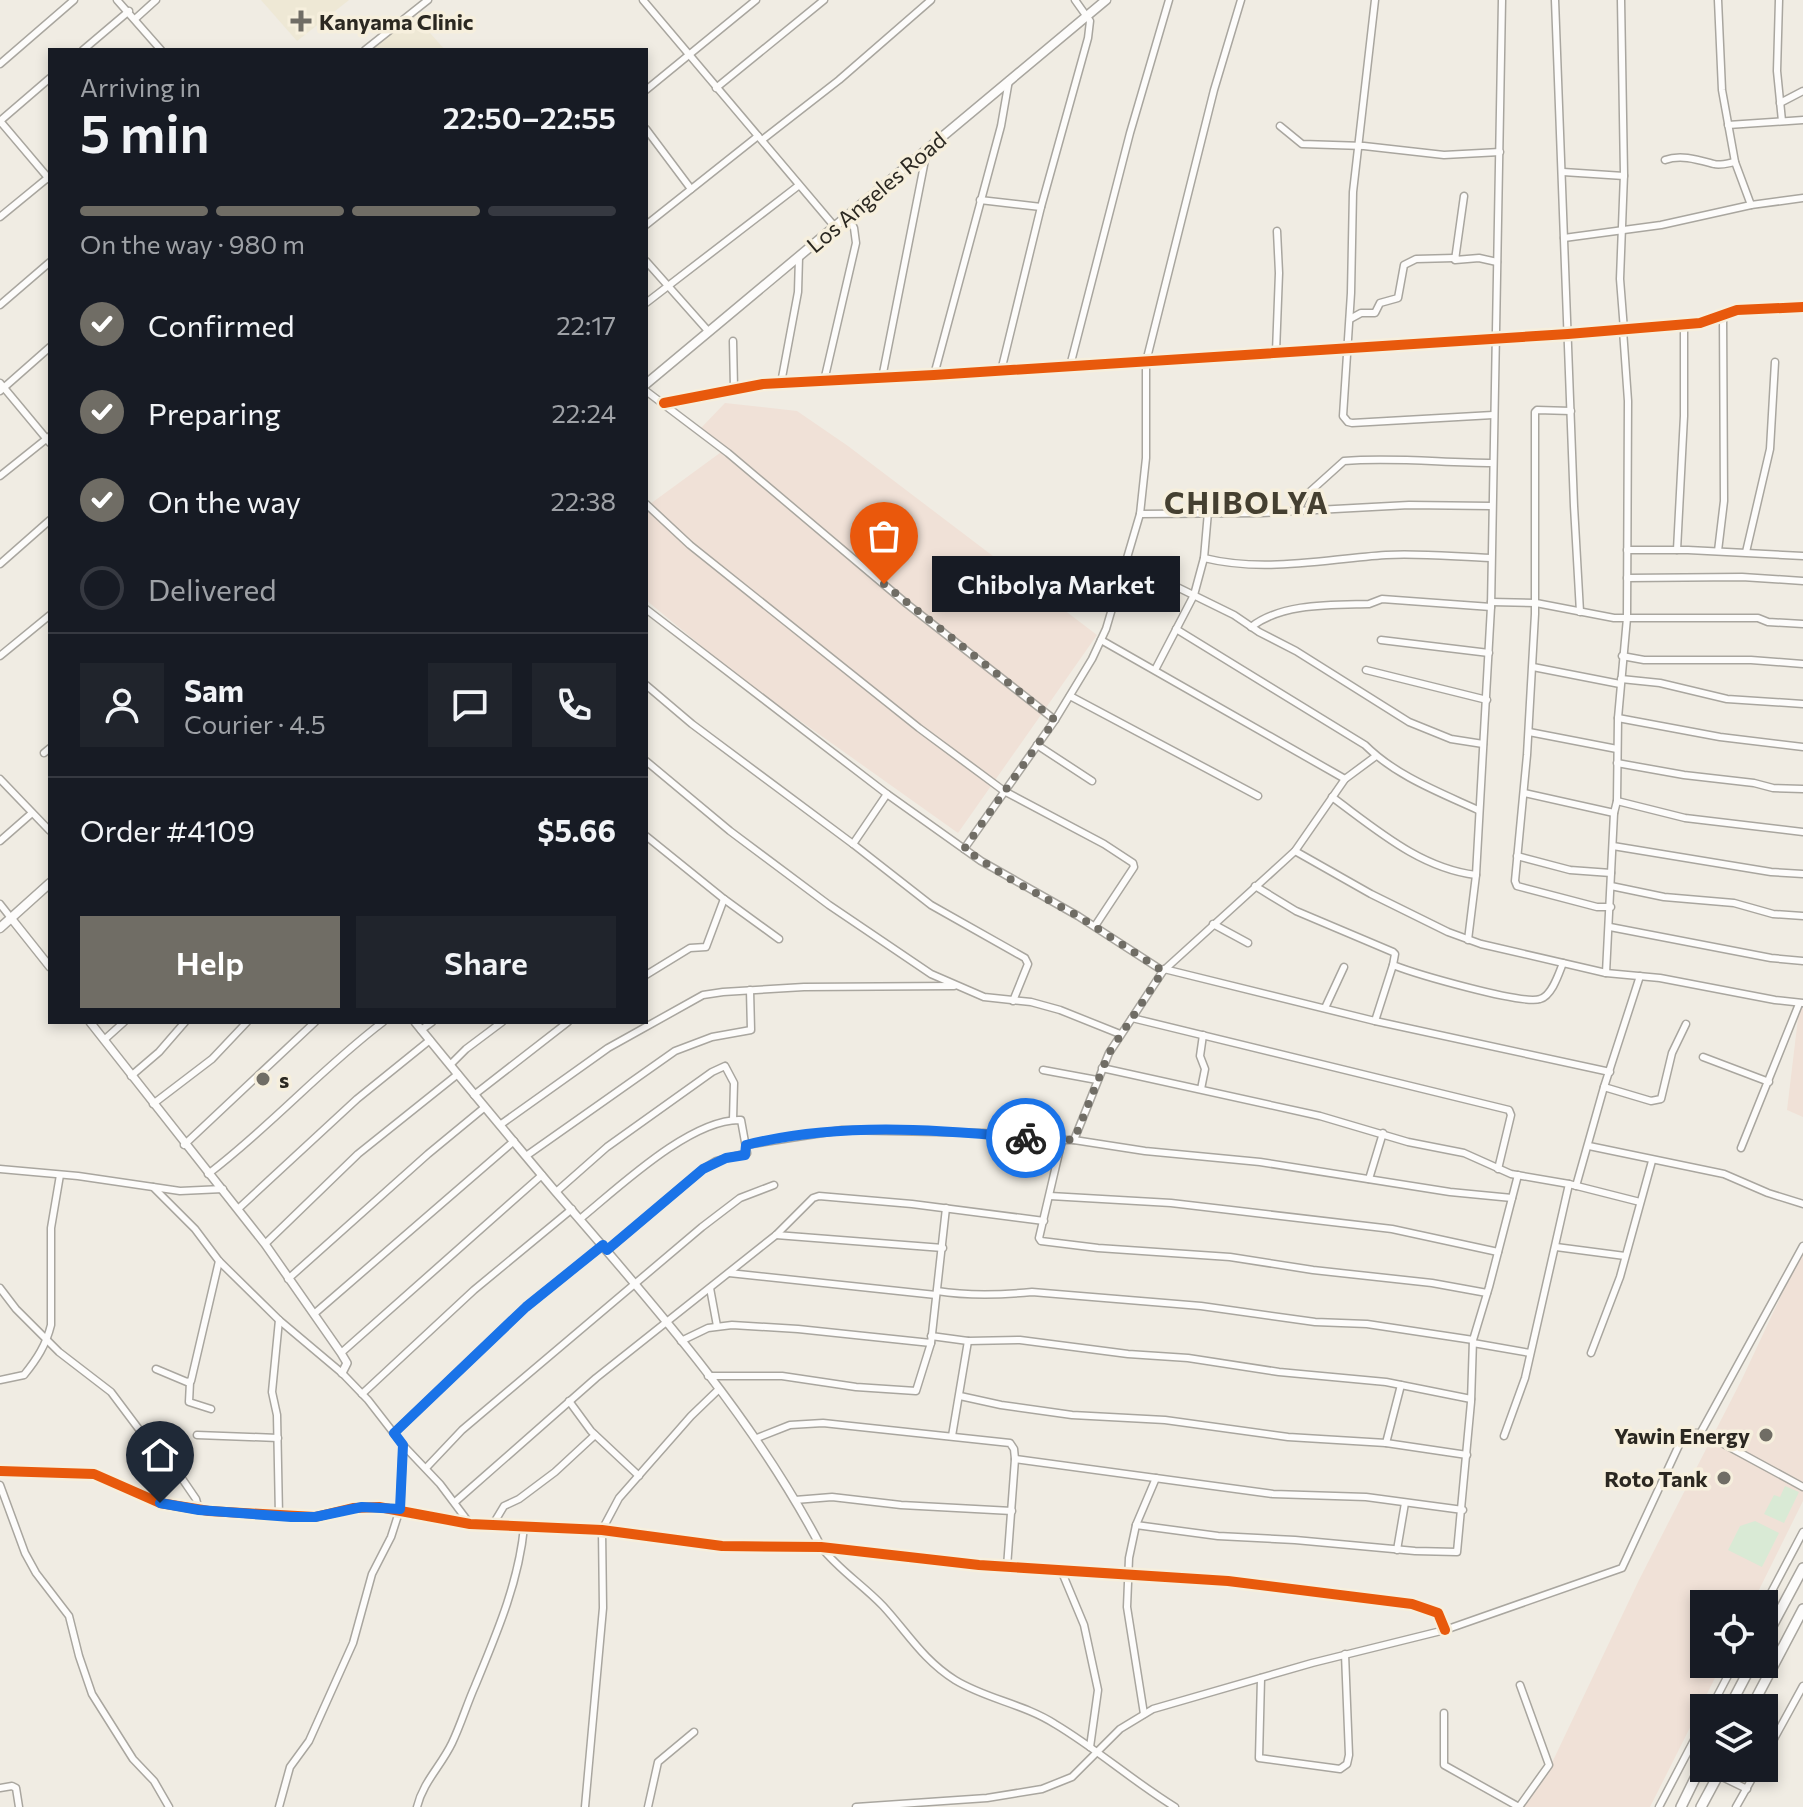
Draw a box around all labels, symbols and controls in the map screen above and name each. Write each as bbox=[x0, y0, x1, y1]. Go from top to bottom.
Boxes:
place label: Kanyama Clinic bbox=[319, 8, 474, 35]
marker: Kanyama Clinic bbox=[290, 10, 312, 32]
text: Arriving in bbox=[80, 71, 201, 102]
text: 22:50–22:55 bbox=[443, 98, 616, 135]
text: 5 min bbox=[80, 100, 210, 164]
street label: Los Angeles Road bbox=[801, 126, 951, 258]
text: On the way · 980 m bbox=[80, 228, 305, 259]
icon: check bbox=[80, 302, 124, 346]
text: Confirmed bbox=[148, 306, 295, 343]
text: 22:17 bbox=[556, 309, 616, 340]
icon: check bbox=[80, 390, 124, 434]
text: Preparing bbox=[148, 394, 281, 431]
text: 22:24 bbox=[551, 397, 616, 428]
icon: check bbox=[80, 478, 124, 522]
text: On the way bbox=[148, 482, 301, 519]
district label: CHIBOLYA bbox=[1164, 483, 1330, 520]
text: 22:38 bbox=[550, 485, 616, 516]
pin bbox=[850, 502, 918, 584]
icon: bag bbox=[862, 514, 906, 558]
callout: Chibolya Market bbox=[932, 556, 1180, 612]
text: Chibolya Market bbox=[957, 568, 1155, 599]
text: Delivered bbox=[148, 570, 277, 607]
button: person bbox=[80, 663, 164, 747]
button: chat bbox=[428, 663, 512, 747]
button: phone bbox=[532, 663, 616, 747]
text: Sam bbox=[184, 671, 244, 708]
text: Courier · 4.5 bbox=[184, 708, 326, 739]
text: Order #4109 bbox=[80, 811, 255, 848]
text: $5.66 bbox=[537, 811, 616, 848]
button: Help bbox=[80, 916, 340, 1008]
button: Share bbox=[356, 916, 616, 1008]
place label: s bbox=[279, 1066, 289, 1093]
marker: s bbox=[254, 1070, 272, 1088]
courier bbox=[986, 1098, 1066, 1178]
icon: bike bbox=[1004, 1116, 1048, 1160]
pin bbox=[126, 1421, 194, 1503]
place label: Yawin Energy bbox=[1614, 1422, 1750, 1449]
marker: Yawin Energy bbox=[1757, 1426, 1775, 1444]
icon: home bbox=[138, 1433, 182, 1477]
place label: Roto Tank bbox=[1604, 1465, 1708, 1492]
marker: Roto Tank bbox=[1715, 1469, 1733, 1487]
map controls bbox=[1690, 1590, 1778, 1782]
button: locate bbox=[1690, 1590, 1778, 1678]
button: layers bbox=[1690, 1694, 1778, 1782]

